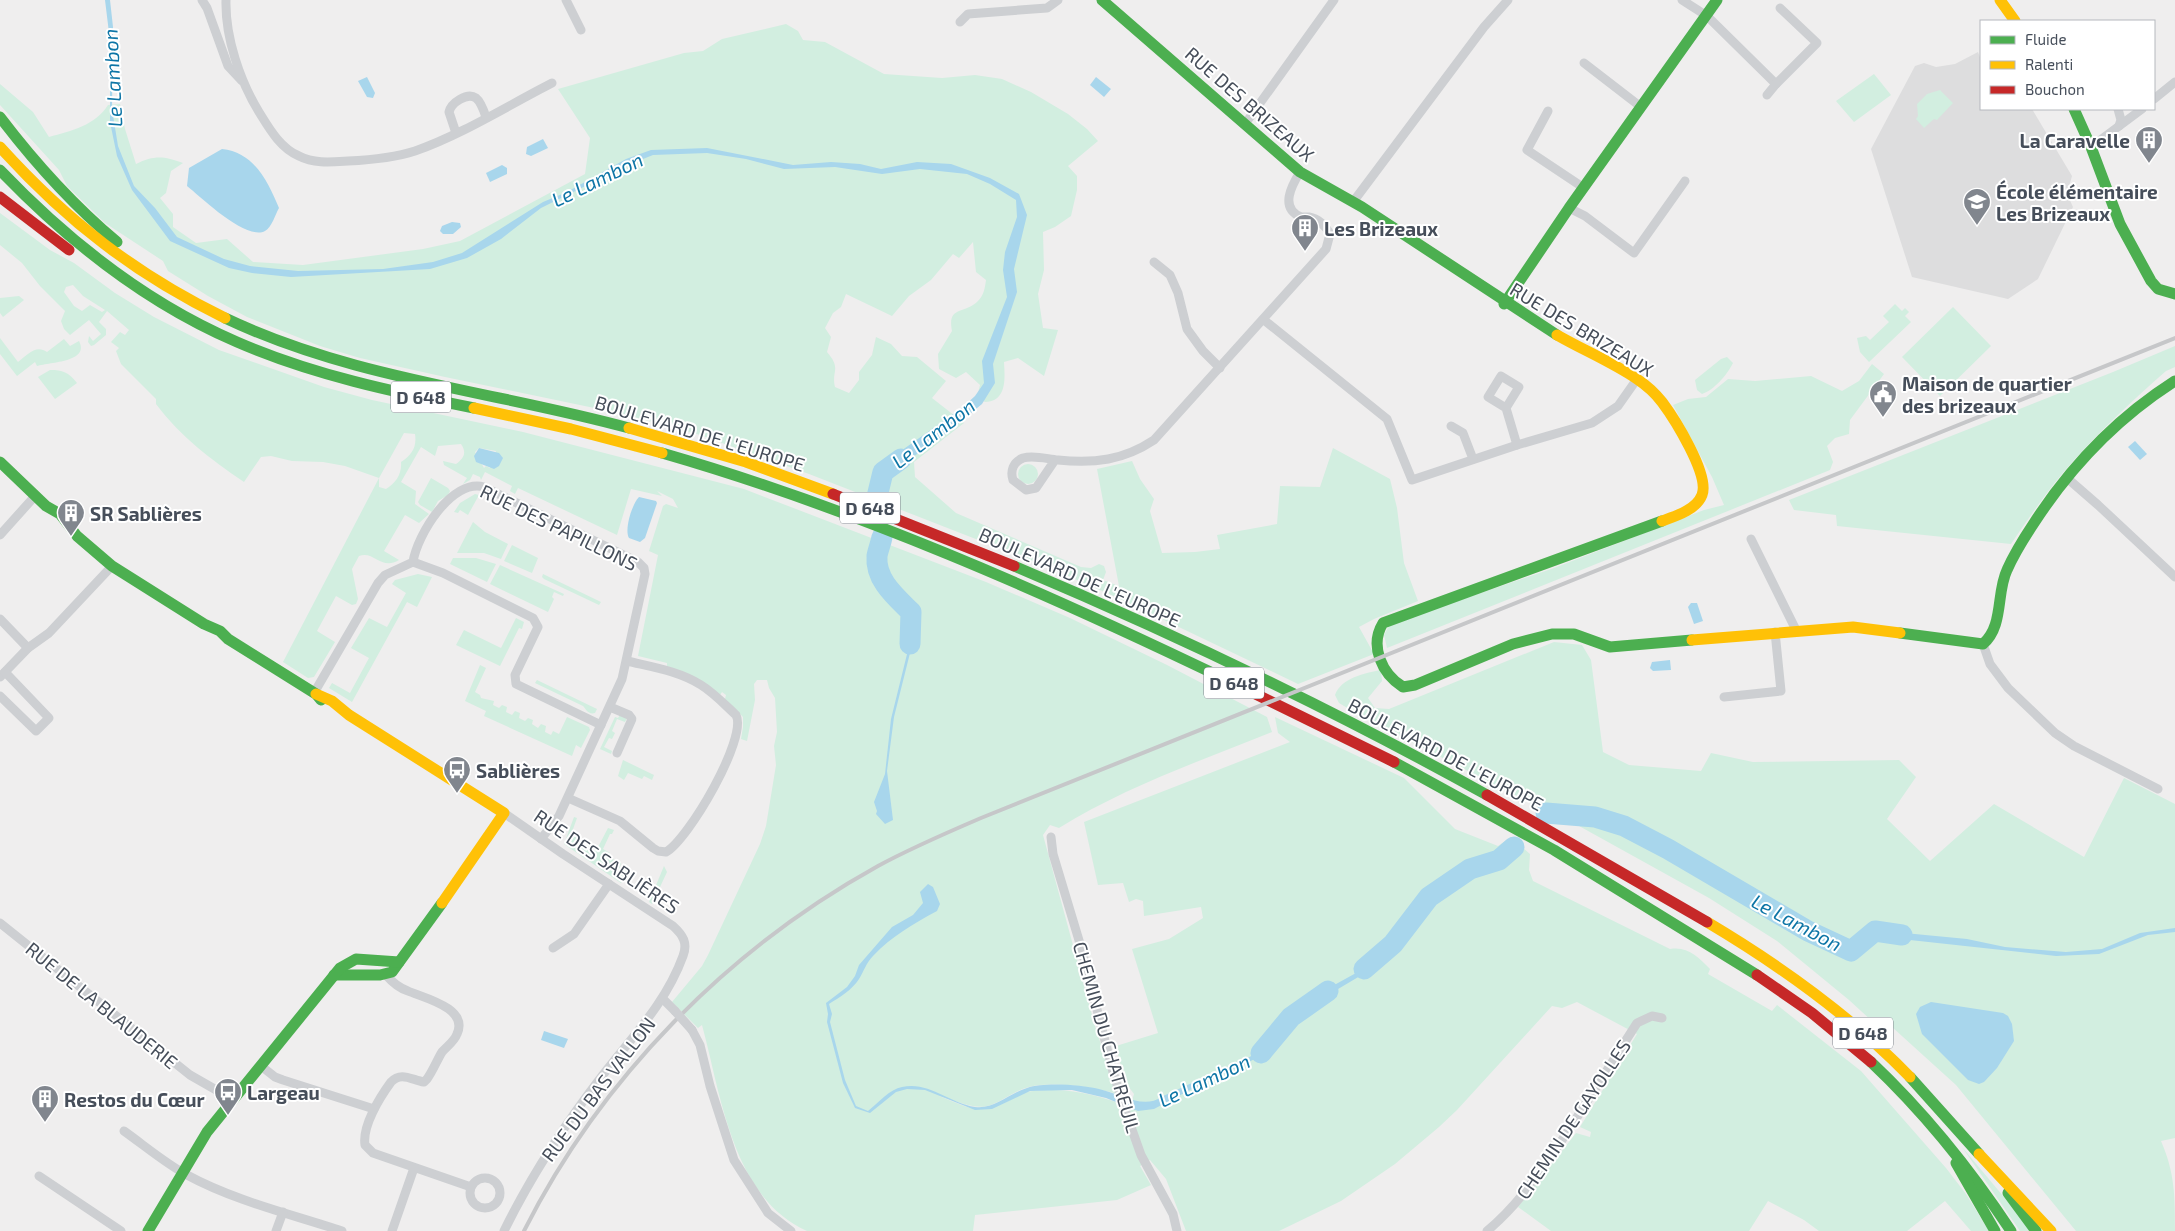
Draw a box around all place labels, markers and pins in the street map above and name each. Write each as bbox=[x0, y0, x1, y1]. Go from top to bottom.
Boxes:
building icon: La Caravelle bbox=[2134, 125, 2164, 164]
place label: La Caravelle bbox=[2020, 129, 2130, 152]
place label: École élémentaire Les Brizeaux bbox=[1996, 179, 2158, 225]
school or university icon: École élémentaire Les Brizeaux bbox=[1962, 187, 1992, 226]
building icon: Les Brizeaux bbox=[1290, 213, 1320, 252]
place label: Les Brizeaux bbox=[1324, 217, 1438, 240]
place label: Maison de quartier des brizeaux bbox=[1902, 372, 2072, 417]
public building icon: Maison de quartier des brizeaux bbox=[1868, 379, 1898, 418]
building icon: SR Sablières bbox=[56, 498, 86, 537]
place label: SR Sablières bbox=[90, 502, 202, 525]
bus stop icon: Sablières bbox=[442, 755, 472, 794]
place label: Sablières bbox=[476, 759, 560, 782]
bus stop icon: Largeau bbox=[213, 1077, 243, 1116]
place label: Largeau bbox=[247, 1081, 320, 1104]
building icon: Restos du Cœur bbox=[30, 1084, 60, 1123]
place label: Restos du Cœur bbox=[64, 1088, 205, 1111]

